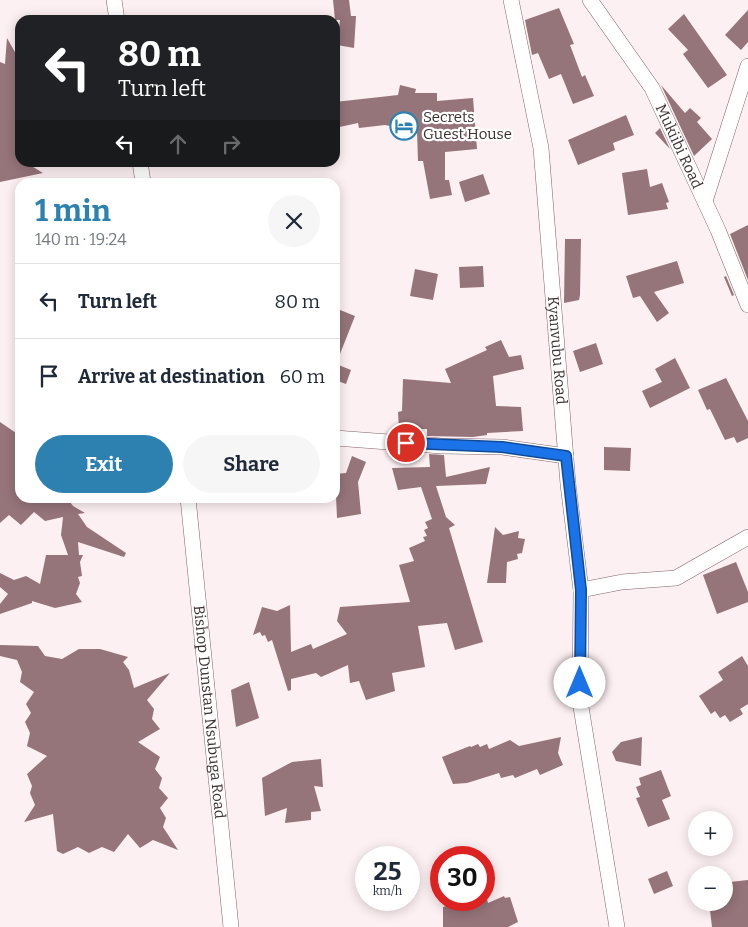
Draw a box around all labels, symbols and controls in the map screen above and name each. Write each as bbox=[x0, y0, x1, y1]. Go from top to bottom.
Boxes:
text: 80 m bbox=[118, 33, 201, 75]
icon: left bbox=[35, 35, 100, 100]
text: Turn left bbox=[118, 75, 206, 102]
street label: Mukiibi Road bbox=[652, 101, 707, 192]
place label: Secrets Guest House bbox=[423, 108, 512, 143]
hotel icon: Secrets Guest House bbox=[389, 111, 419, 141]
icon: left bbox=[111, 130, 139, 158]
icon: ahead bbox=[164, 130, 192, 158]
icon: right bbox=[217, 130, 245, 158]
text: 1 min bbox=[35, 193, 111, 229]
button: close bbox=[268, 195, 320, 247]
text: 140 m · 19:24 bbox=[35, 230, 127, 249]
icon: left bbox=[35, 287, 63, 315]
text: Turn left bbox=[78, 290, 157, 313]
text: 80 m bbox=[274, 290, 320, 313]
street label: Kyanvubu Road bbox=[544, 296, 571, 405]
icon: arrive bbox=[35, 362, 63, 390]
text: Arrive at destination bbox=[78, 365, 265, 388]
text: 60 m bbox=[280, 365, 325, 388]
pin bbox=[385, 422, 427, 464]
icon: arrive bbox=[392, 429, 420, 457]
button: Exit bbox=[35, 435, 173, 493]
button: Share bbox=[183, 435, 320, 493]
street label: Bishop Dunstan Nsubuga Road bbox=[190, 604, 229, 820]
position arrow bbox=[553, 656, 605, 708]
map controls bbox=[688, 811, 733, 911]
button: + bbox=[688, 811, 733, 856]
speed limit sign: 30 bbox=[430, 846, 495, 911]
text: 25 bbox=[374, 857, 401, 887]
button: − bbox=[688, 866, 733, 911]
text: km/h bbox=[373, 884, 402, 898]

